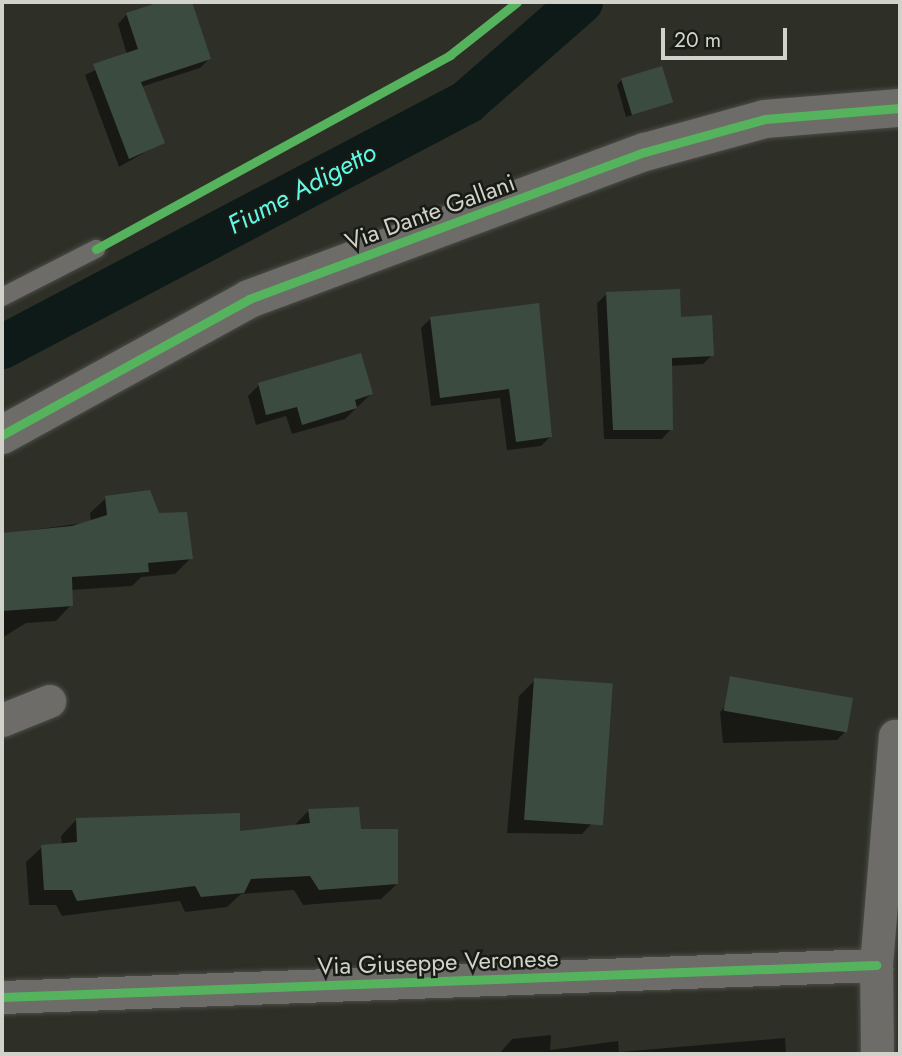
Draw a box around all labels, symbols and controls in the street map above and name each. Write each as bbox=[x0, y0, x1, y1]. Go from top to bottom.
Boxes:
scale bar bbox=[664, 14, 790, 58]
text: 20 m bbox=[674, 25, 721, 55]
water label: Fiume Adigetto bbox=[222, 137, 382, 241]
street label: Via Dante Gallani bbox=[341, 168, 519, 256]
street label: Via Giuseppe Veronese bbox=[317, 943, 559, 981]

